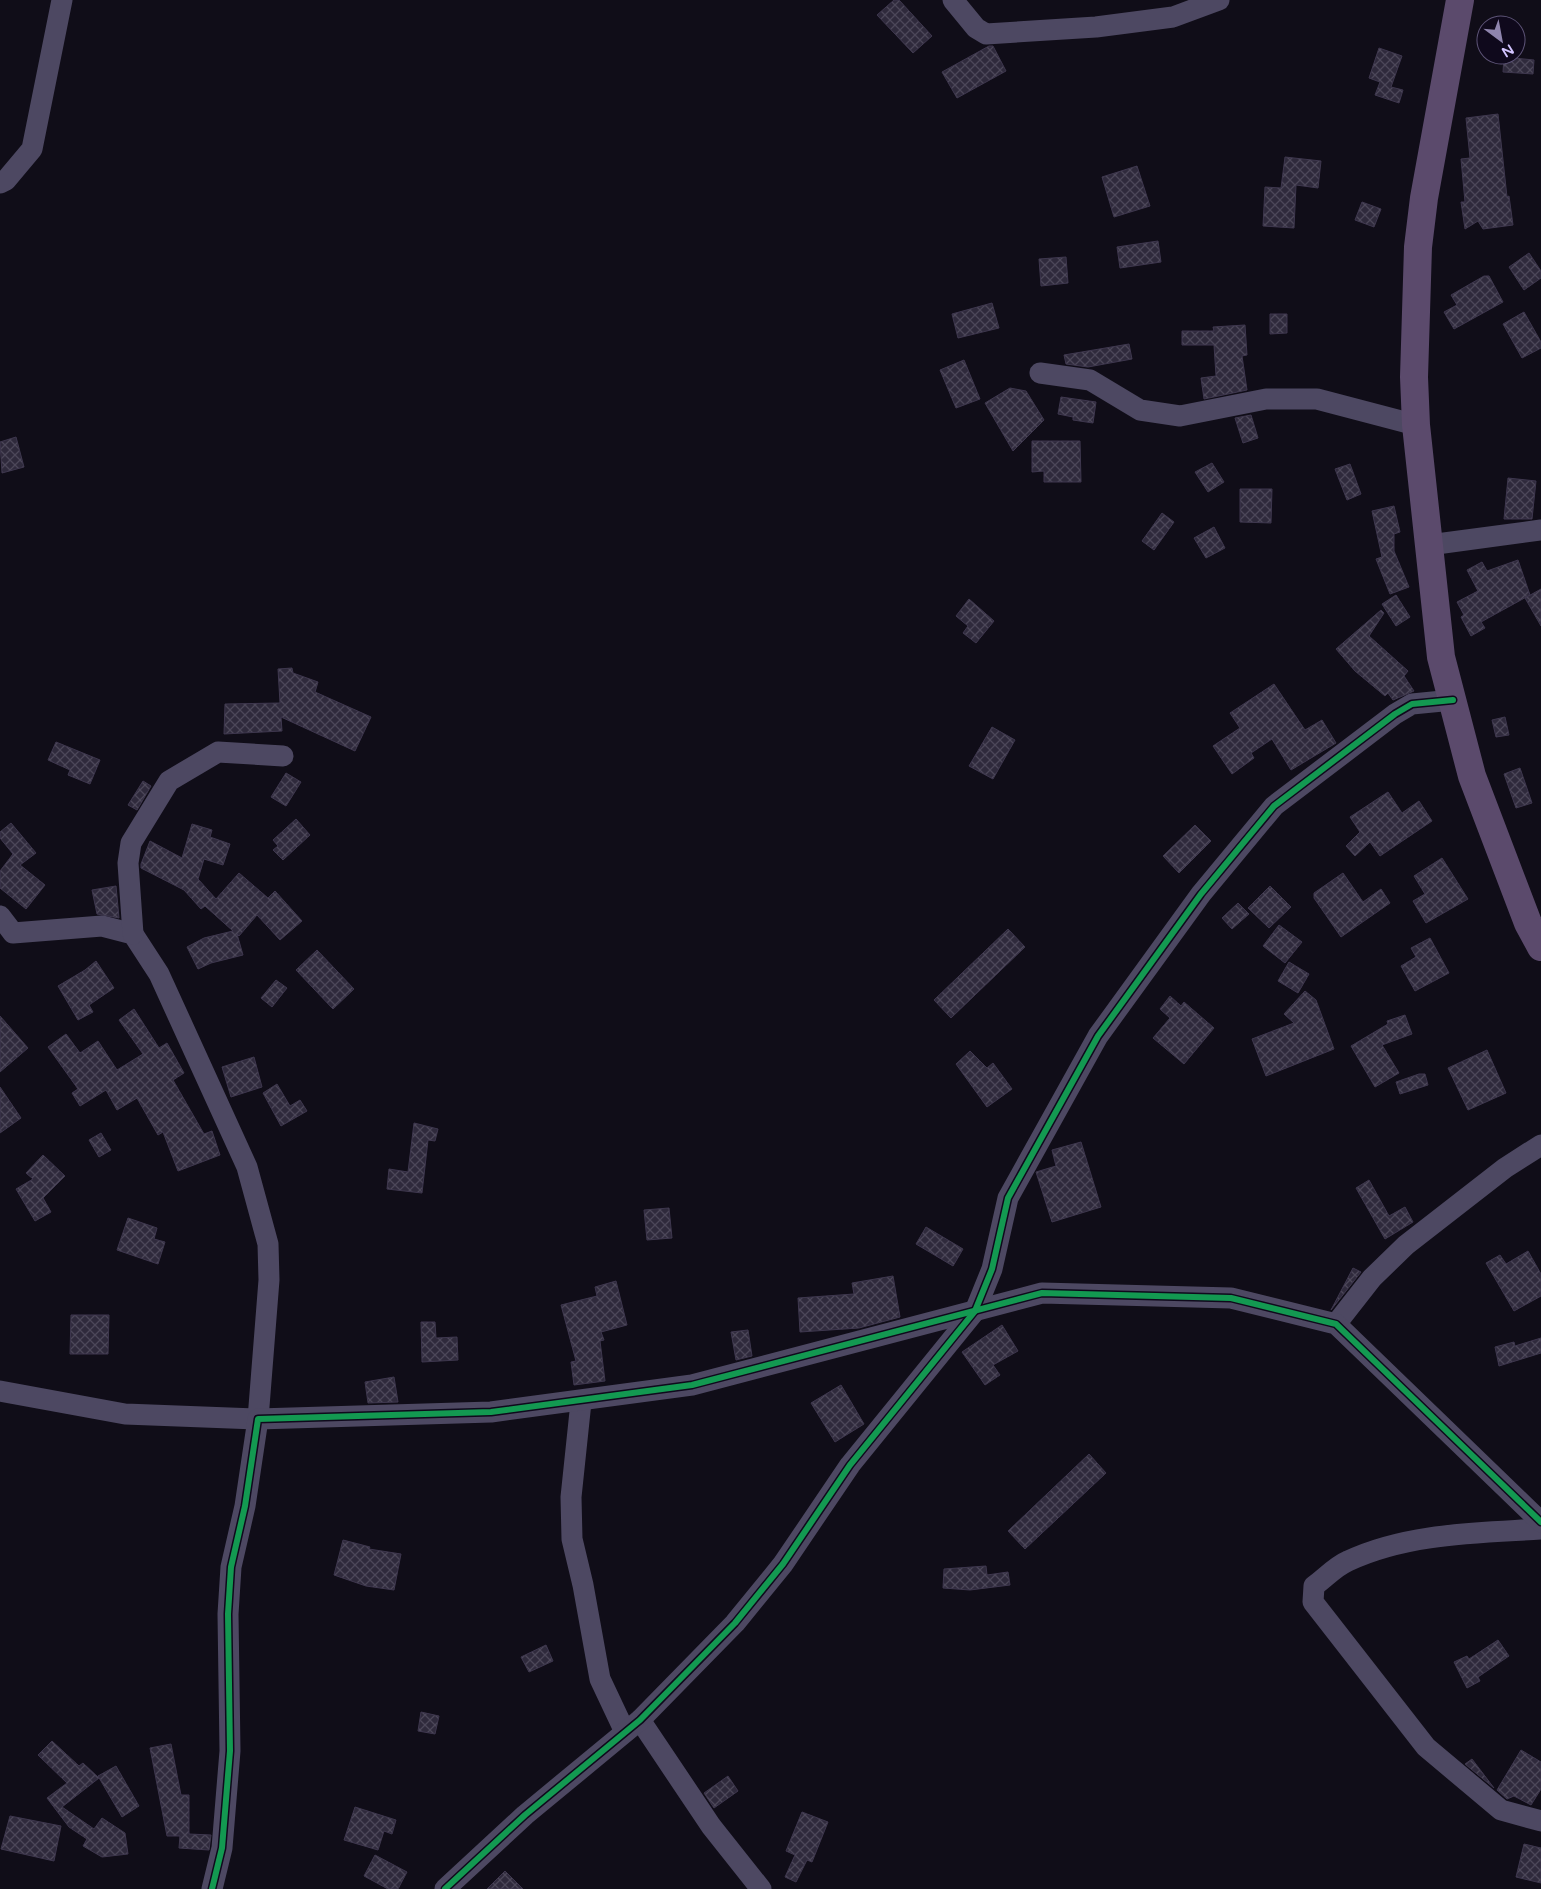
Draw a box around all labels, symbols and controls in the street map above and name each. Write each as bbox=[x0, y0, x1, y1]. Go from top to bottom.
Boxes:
north arrow bbox=[1476, 15, 1526, 65]
text: N bbox=[1498, 40, 1517, 61]

